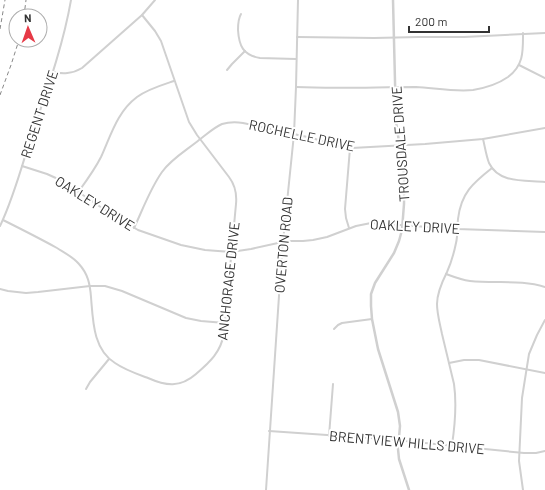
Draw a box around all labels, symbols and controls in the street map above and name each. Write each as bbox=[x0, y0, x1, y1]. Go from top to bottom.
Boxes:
north arrow bbox=[8, 8, 48, 48]
scale bar bbox=[409, 8, 489, 34]
text: N bbox=[24, 11, 32, 24]
text: 200 m bbox=[415, 14, 447, 28]
street label: REGENT DRIVE bbox=[17, 68, 61, 160]
street label: TROUSDALE DRIVE bbox=[387, 86, 413, 202]
street label: ROCHELLE DRIVE bbox=[247, 115, 357, 155]
street label: OAKLEY DRIVE bbox=[52, 172, 138, 234]
street label: OVERTON ROAD bbox=[270, 196, 296, 294]
street label: OAKLEY DRIVE bbox=[369, 215, 461, 237]
street label: ANCHORAGE DRIVE bbox=[213, 221, 243, 341]
street label: BRENTVIEW HILLS DRIVE bbox=[329, 427, 485, 457]

